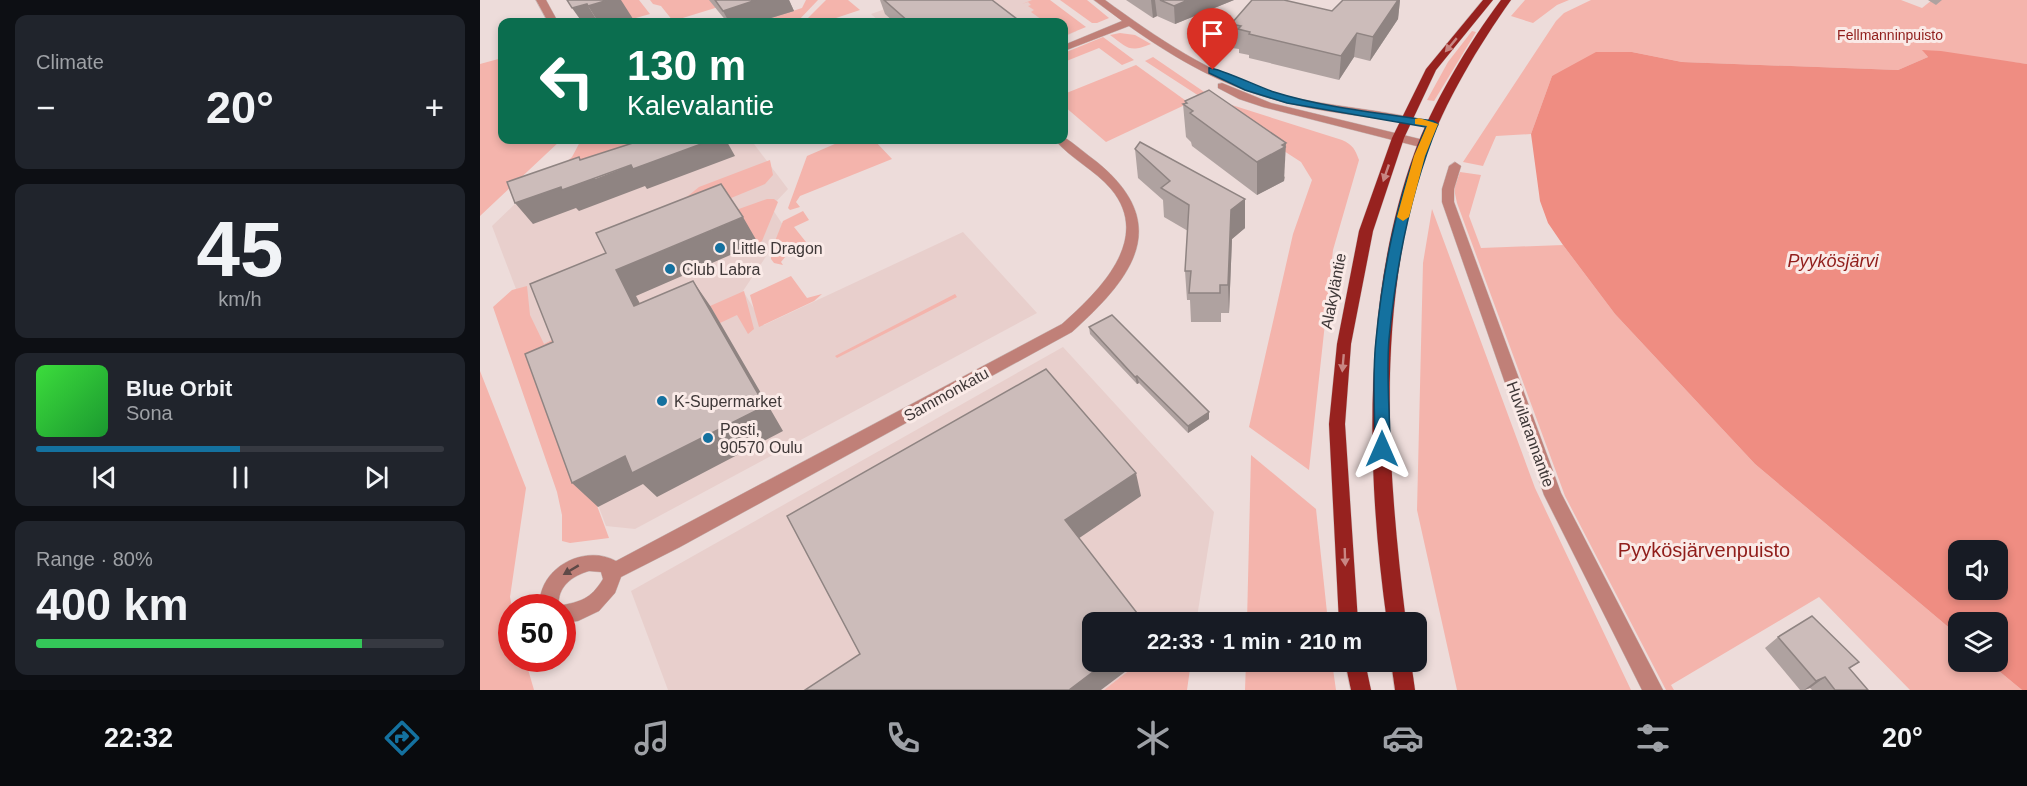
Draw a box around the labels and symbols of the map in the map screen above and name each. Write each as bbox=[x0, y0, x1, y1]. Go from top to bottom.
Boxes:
pin bbox=[1187, 8, 1238, 70]
park label: Fellmanninpuisto bbox=[1837, 27, 1943, 43]
one-way arrow bbox=[1444, 37, 1457, 53]
one-way arrow bbox=[1380, 164, 1390, 182]
place label: Little Dragon bbox=[732, 240, 823, 257]
marker: Little Dragon bbox=[713, 241, 727, 255]
street label: Alakyläntie bbox=[1318, 251, 1349, 331]
water label: Pyykösjärvi bbox=[1787, 251, 1880, 271]
place label: Club Labra bbox=[682, 261, 760, 278]
marker: Club Labra bbox=[663, 262, 677, 276]
one-way arrow bbox=[1338, 353, 1348, 372]
street label: Sammonkatu bbox=[901, 364, 992, 425]
street label: Huvilarannantie bbox=[1504, 379, 1558, 489]
place label: K-Supermarket bbox=[674, 393, 782, 410]
marker: K-Supermarket bbox=[655, 394, 669, 408]
position arrow bbox=[1350, 417, 1414, 481]
place label: Posti, 90570 Oulu bbox=[720, 421, 803, 456]
marker: Posti, 90570 Oulu bbox=[701, 431, 715, 445]
park label: Pyykösjärvenpuisto bbox=[1618, 539, 1790, 561]
one-way arrow bbox=[1340, 548, 1349, 567]
one-way arrow bbox=[563, 565, 579, 576]
speed limit sign: 50 bbox=[498, 594, 576, 672]

